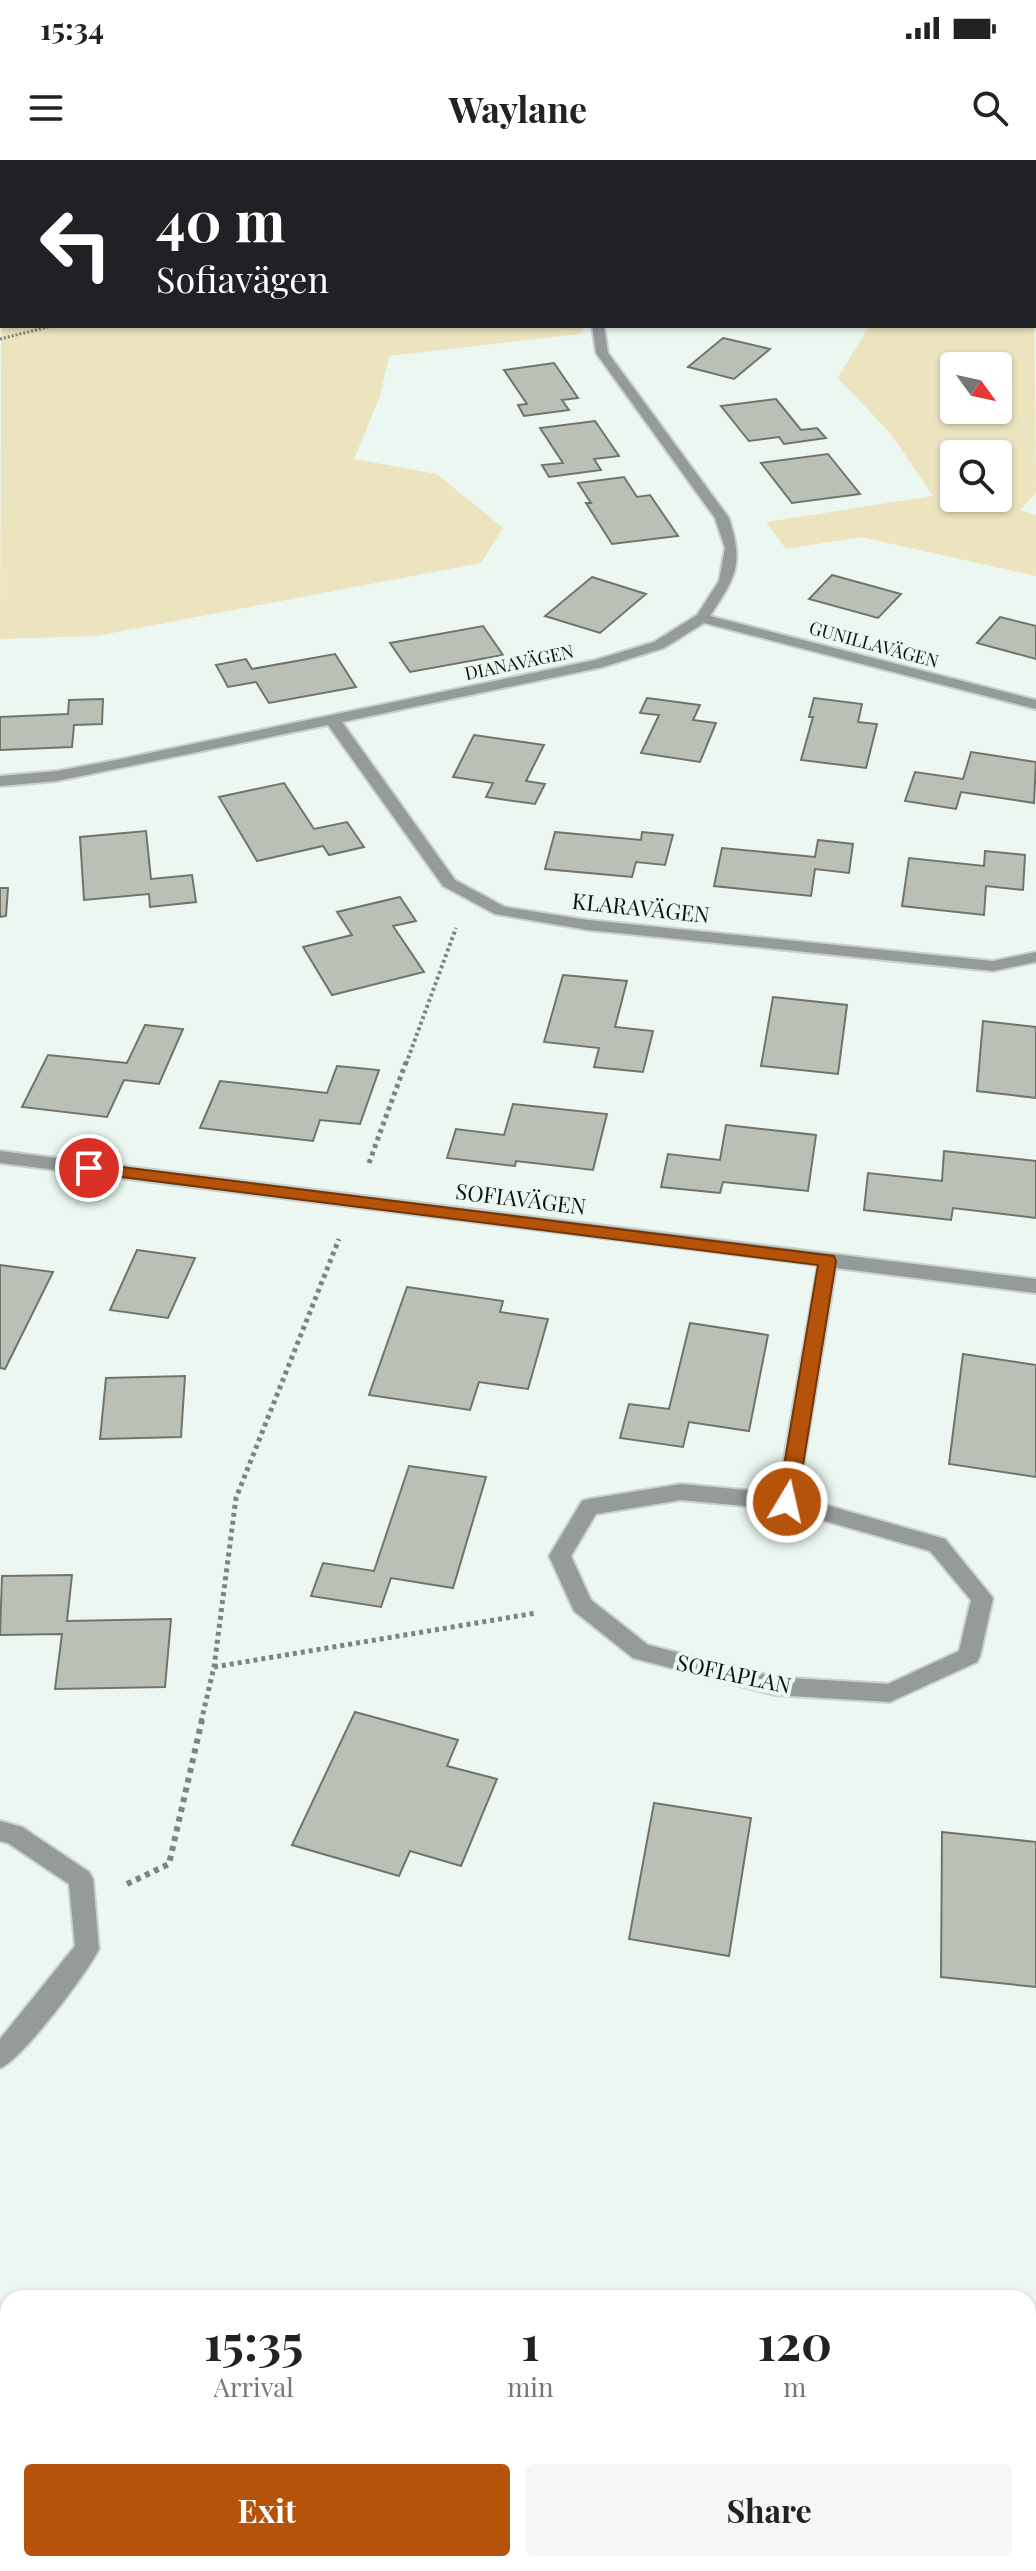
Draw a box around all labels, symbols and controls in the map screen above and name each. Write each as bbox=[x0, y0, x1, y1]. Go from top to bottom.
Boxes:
text: 15:34 bbox=[40, 8, 104, 48]
text: Waylane bbox=[449, 84, 587, 132]
icon: menu bbox=[24, 86, 68, 130]
icon: search bbox=[968, 86, 1012, 130]
text: 40 m bbox=[156, 182, 285, 257]
icon: left bbox=[24, 192, 128, 296]
text: Sofiavägen bbox=[156, 254, 329, 302]
north arrow bbox=[940, 352, 1012, 424]
map controls bbox=[940, 352, 1012, 512]
button: search bbox=[940, 440, 1012, 512]
street label: GUNILLAVÄGEN bbox=[807, 615, 942, 673]
street label: DIANAVÄGEN bbox=[462, 639, 576, 685]
street label: KLARAVÄGEN bbox=[571, 885, 711, 929]
pin bbox=[55, 1134, 123, 1202]
icon: arrive bbox=[67, 1146, 111, 1190]
street label: SOFIAVÄGEN bbox=[454, 1175, 588, 1221]
position arrow bbox=[745, 1460, 829, 1544]
street label: SOFIAPLAN bbox=[674, 1646, 794, 1700]
text: 15:35 bbox=[204, 2309, 303, 2373]
text: 1 bbox=[521, 2309, 540, 2373]
text: 120 bbox=[758, 2309, 832, 2373]
text: Arrival bbox=[214, 2369, 294, 2404]
text: min bbox=[507, 2369, 554, 2404]
text: m bbox=[783, 2369, 806, 2404]
button: Exit bbox=[24, 2464, 510, 2556]
button: Share bbox=[526, 2464, 1012, 2556]

